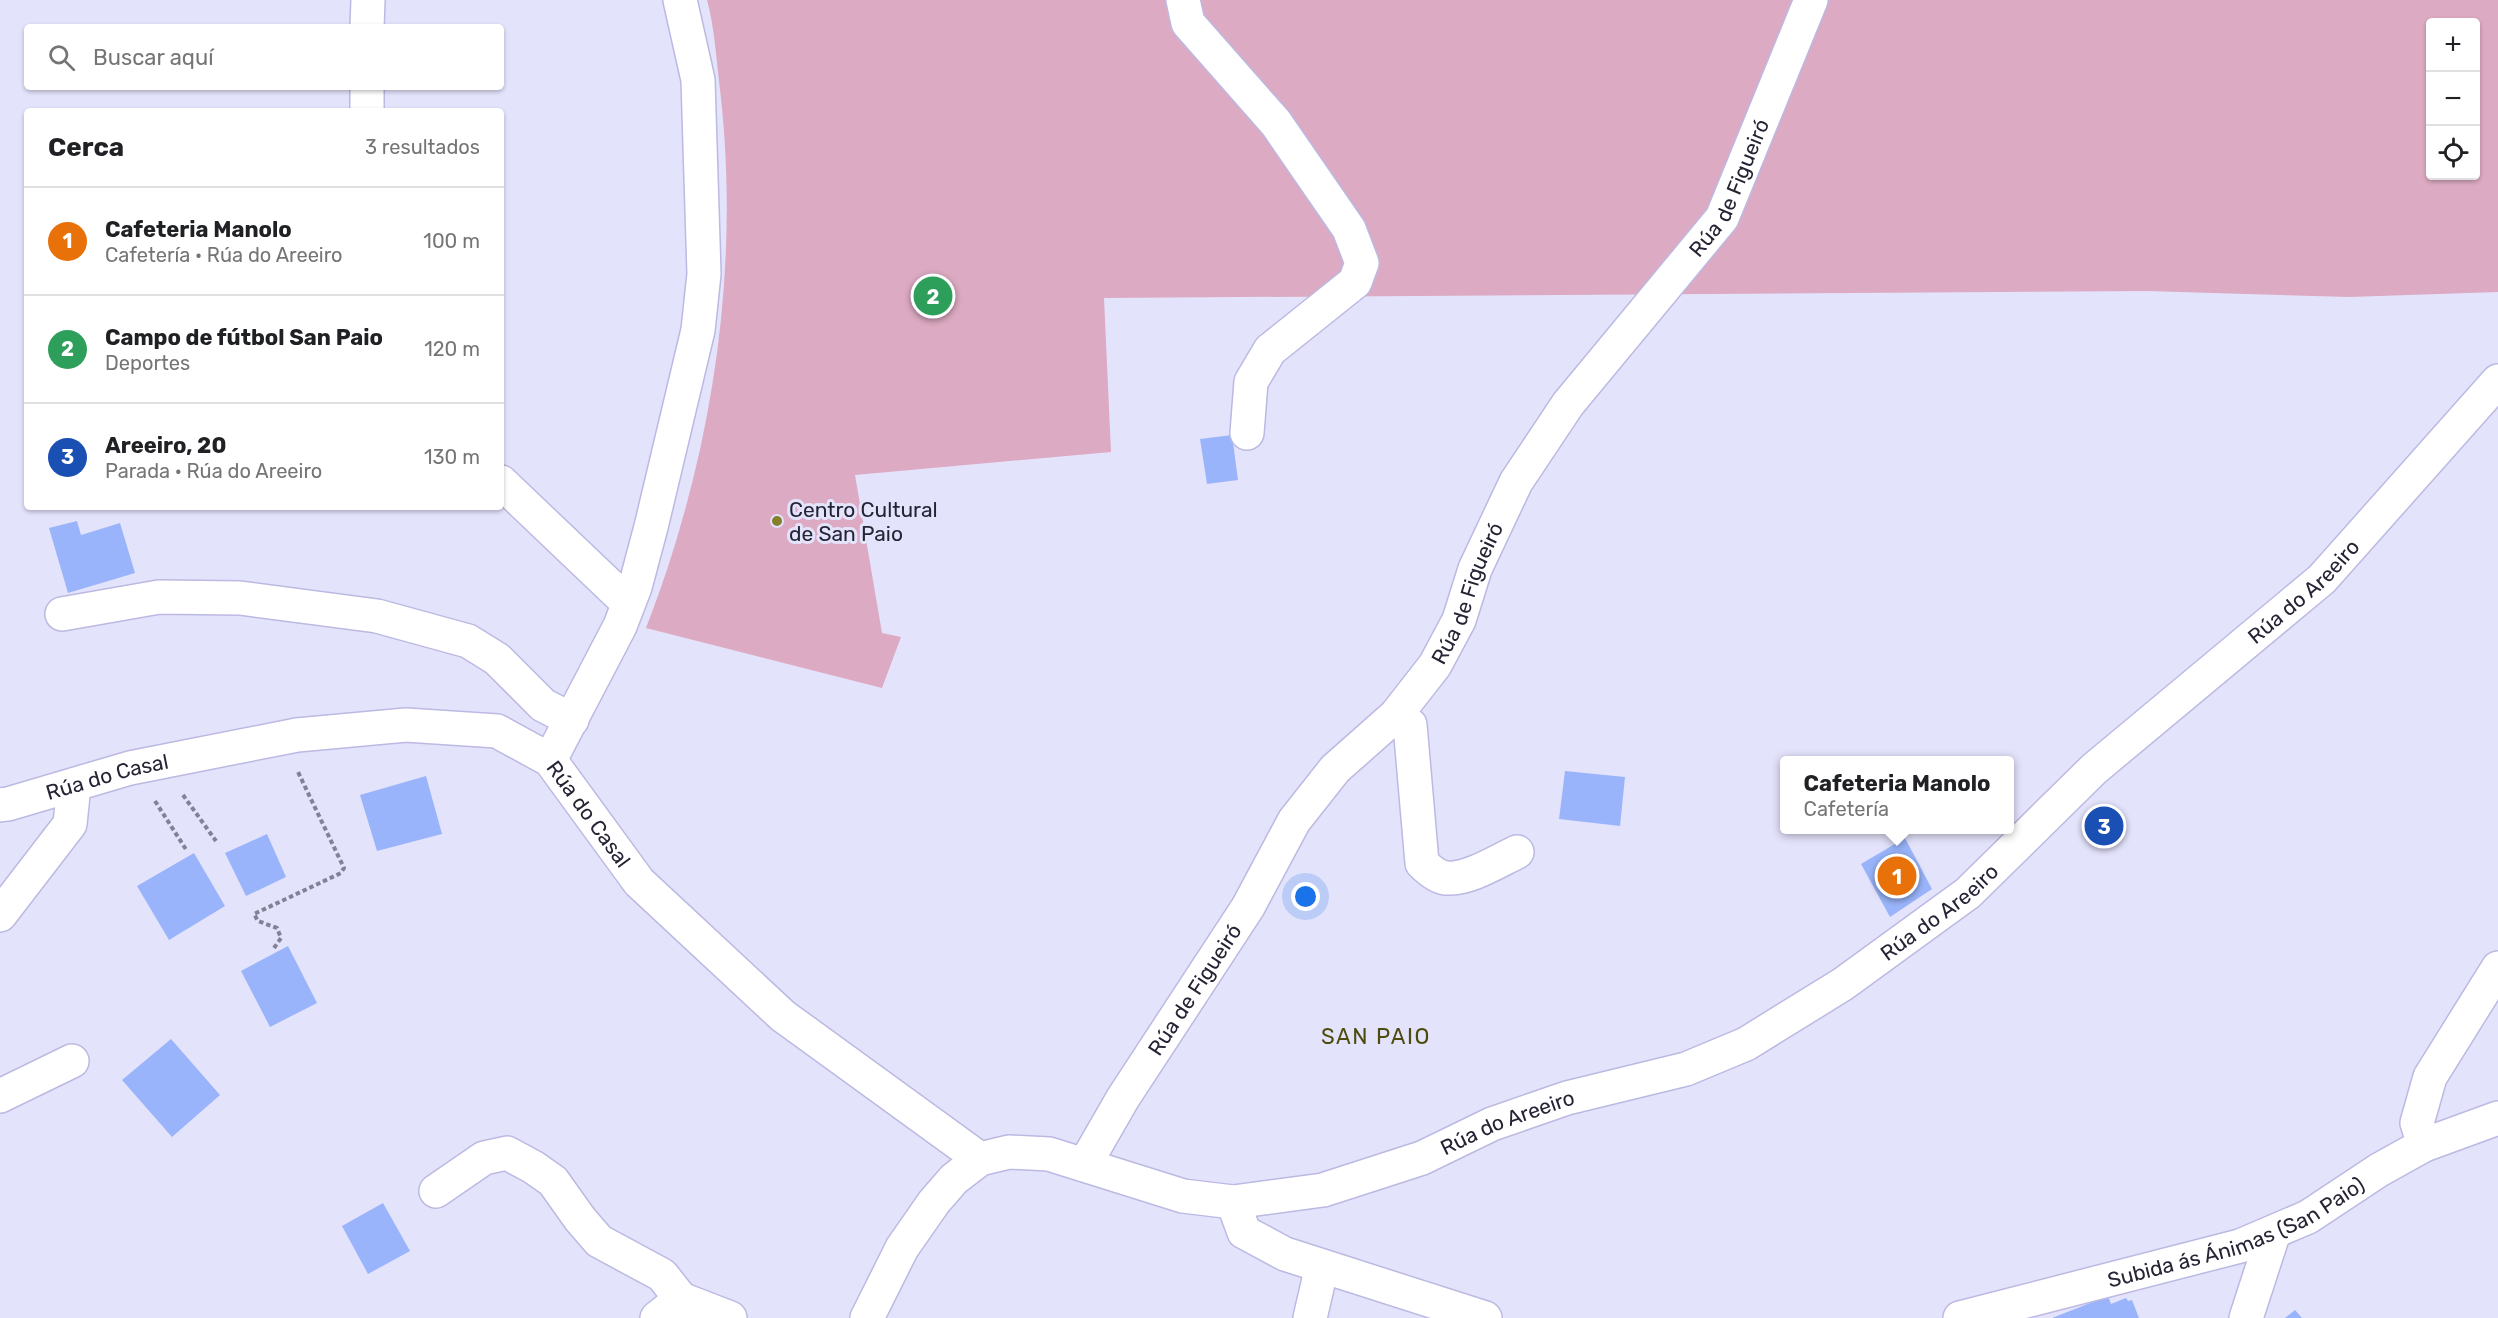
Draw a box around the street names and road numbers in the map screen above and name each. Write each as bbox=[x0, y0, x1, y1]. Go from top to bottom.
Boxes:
street label: Rúa de Figueiró bbox=[1683, 115, 1774, 261]
street label: Rúa de Figueiró bbox=[1425, 518, 1508, 668]
street label: Rúa do Areeiro bbox=[2242, 534, 2364, 648]
street label: Rúa do Casal bbox=[43, 748, 170, 805]
street label: Rúa do Casal bbox=[542, 755, 636, 872]
street label: Rúa do Areeiro bbox=[1875, 858, 2003, 965]
street label: Rúa de Figueiró bbox=[1142, 919, 1246, 1060]
street label: Rúa do Areeiro bbox=[1436, 1084, 1577, 1160]
street label: Subida ás Ánimas (San Paio) bbox=[2105, 1171, 2369, 1292]

